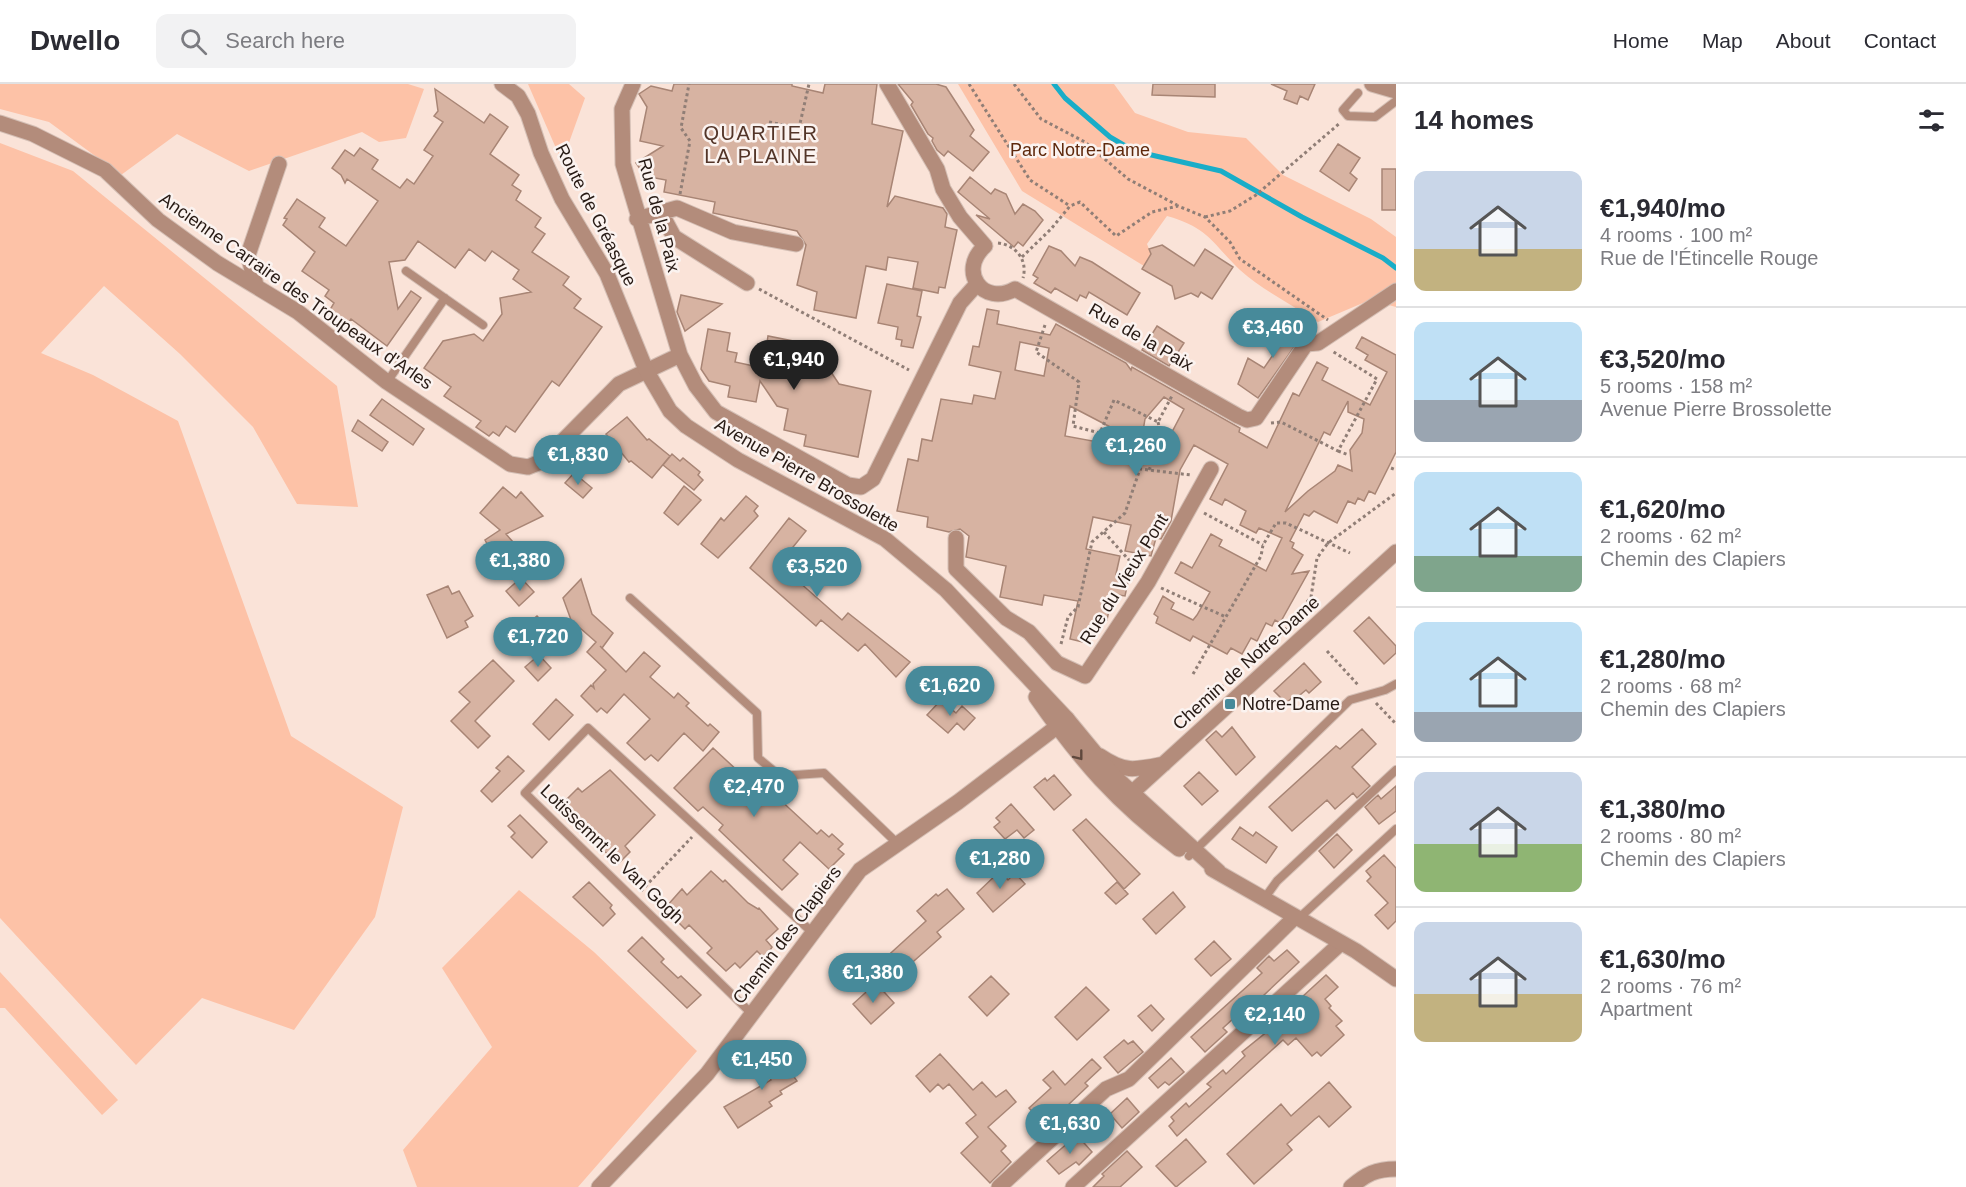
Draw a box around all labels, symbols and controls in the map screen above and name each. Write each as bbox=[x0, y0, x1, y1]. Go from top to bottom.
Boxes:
search box bbox=[156, 14, 576, 68]
text: Dwello bbox=[30, 25, 120, 56]
icon: search bbox=[177, 25, 210, 58]
text: Search here bbox=[225, 28, 345, 53]
text: Home bbox=[1613, 29, 1669, 52]
text: Map bbox=[1702, 29, 1743, 52]
text: About bbox=[1776, 29, 1831, 52]
text: Contact bbox=[1864, 29, 1936, 52]
icon: filters bbox=[1915, 104, 1948, 137]
text: 14 homes bbox=[1414, 105, 1534, 135]
district label: QUARTIER LA PLAINE bbox=[704, 122, 818, 167]
street label: Route de Gréasque bbox=[551, 140, 641, 290]
park label: Parc Notre-Dame bbox=[1010, 140, 1150, 160]
street label: Rue de la Paix bbox=[634, 156, 684, 274]
street label: Ancienne Carraire des Troupeaux d'Arles bbox=[156, 189, 436, 393]
text: €1,940/mo bbox=[1600, 193, 1726, 223]
icon: home bbox=[1462, 195, 1534, 267]
text: 4 rooms · 100 m² bbox=[1600, 224, 1752, 246]
text: Rue de l'Étincelle Rouge bbox=[1600, 247, 1818, 269]
street label: Rue de la Paix bbox=[1085, 299, 1197, 375]
pin: €3,460 bbox=[1224, 308, 1322, 359]
text: €3,460 bbox=[1242, 316, 1304, 338]
pin: €1,940 bbox=[745, 340, 843, 391]
text: €3,520/mo bbox=[1600, 344, 1726, 374]
icon: home bbox=[1462, 346, 1534, 418]
text: €1,940 bbox=[763, 348, 825, 370]
text: 5 rooms · 158 m² bbox=[1600, 375, 1752, 397]
text: Avenue Pierre Brossolette bbox=[1600, 398, 1832, 420]
street label: Avenue Pierre Brossolette bbox=[712, 414, 902, 536]
pin: €1,260 bbox=[1087, 426, 1185, 477]
text: €1,260 bbox=[1105, 434, 1167, 456]
pin: €1,830 bbox=[529, 435, 627, 486]
text: €1,830 bbox=[547, 443, 609, 465]
text: €1,620/mo bbox=[1600, 494, 1726, 524]
icon: home bbox=[1462, 496, 1534, 568]
street label: Rue du Vieux Pont bbox=[1076, 510, 1172, 648]
text: 2 rooms · 62 m² bbox=[1600, 525, 1741, 547]
pin: €1,380 bbox=[471, 541, 569, 592]
pin: €3,520 bbox=[768, 547, 866, 598]
text: Chemin des Clapiers bbox=[1600, 548, 1786, 570]
text: €1,380 bbox=[489, 549, 551, 571]
text: €3,520 bbox=[786, 555, 848, 577]
street label: Chemin de Notre-Dame bbox=[1168, 591, 1324, 735]
pin: €1,720 bbox=[489, 617, 587, 668]
text: €1,720 bbox=[507, 625, 569, 647]
text: €1,280/mo bbox=[1600, 644, 1726, 674]
icon: home bbox=[1462, 646, 1534, 718]
pin: €1,620 bbox=[901, 666, 999, 717]
text: €1,620 bbox=[919, 674, 981, 696]
text: 2 rooms · 68 m² bbox=[1600, 675, 1741, 697]
place label: Notre-Dame bbox=[1242, 693, 1340, 715]
marker: Notre-Dame bbox=[1223, 697, 1237, 711]
text: Chemin des Clapiers bbox=[1600, 698, 1786, 720]
one-way arrow bbox=[1072, 750, 1083, 761]
pin: €2,470 bbox=[705, 767, 803, 818]
text: €2,470 bbox=[723, 775, 785, 797]
street label: Lotissemnt le Van Gogh bbox=[536, 781, 688, 927]
text: €1,380/mo bbox=[1600, 794, 1726, 824]
icon: home bbox=[1462, 796, 1534, 868]
text: 2 rooms · 80 m² bbox=[1600, 825, 1741, 847]
pin: €1,280 bbox=[951, 839, 1049, 890]
text: €1,280 bbox=[969, 847, 1031, 869]
text: Chemin des Clapiers bbox=[1600, 848, 1786, 870]
street label: Chemin des Clapiers bbox=[729, 862, 845, 1008]
text: €1,630/mo bbox=[1600, 944, 1726, 974]
icon: home bbox=[1462, 946, 1534, 1018]
pin: €1,380 bbox=[824, 953, 922, 1004]
text: €1,380 bbox=[842, 961, 904, 983]
text: 2 rooms · 76 m² bbox=[1600, 975, 1741, 997]
pin: €2,140 bbox=[1226, 995, 1324, 1046]
text: Apartment bbox=[1600, 998, 1692, 1020]
text: €2,140 bbox=[1244, 1003, 1306, 1025]
pin: €1,450 bbox=[713, 1040, 811, 1091]
text: €1,450 bbox=[731, 1048, 793, 1070]
pin: €1,630 bbox=[1021, 1104, 1119, 1155]
text: €1,630 bbox=[1039, 1112, 1101, 1134]

